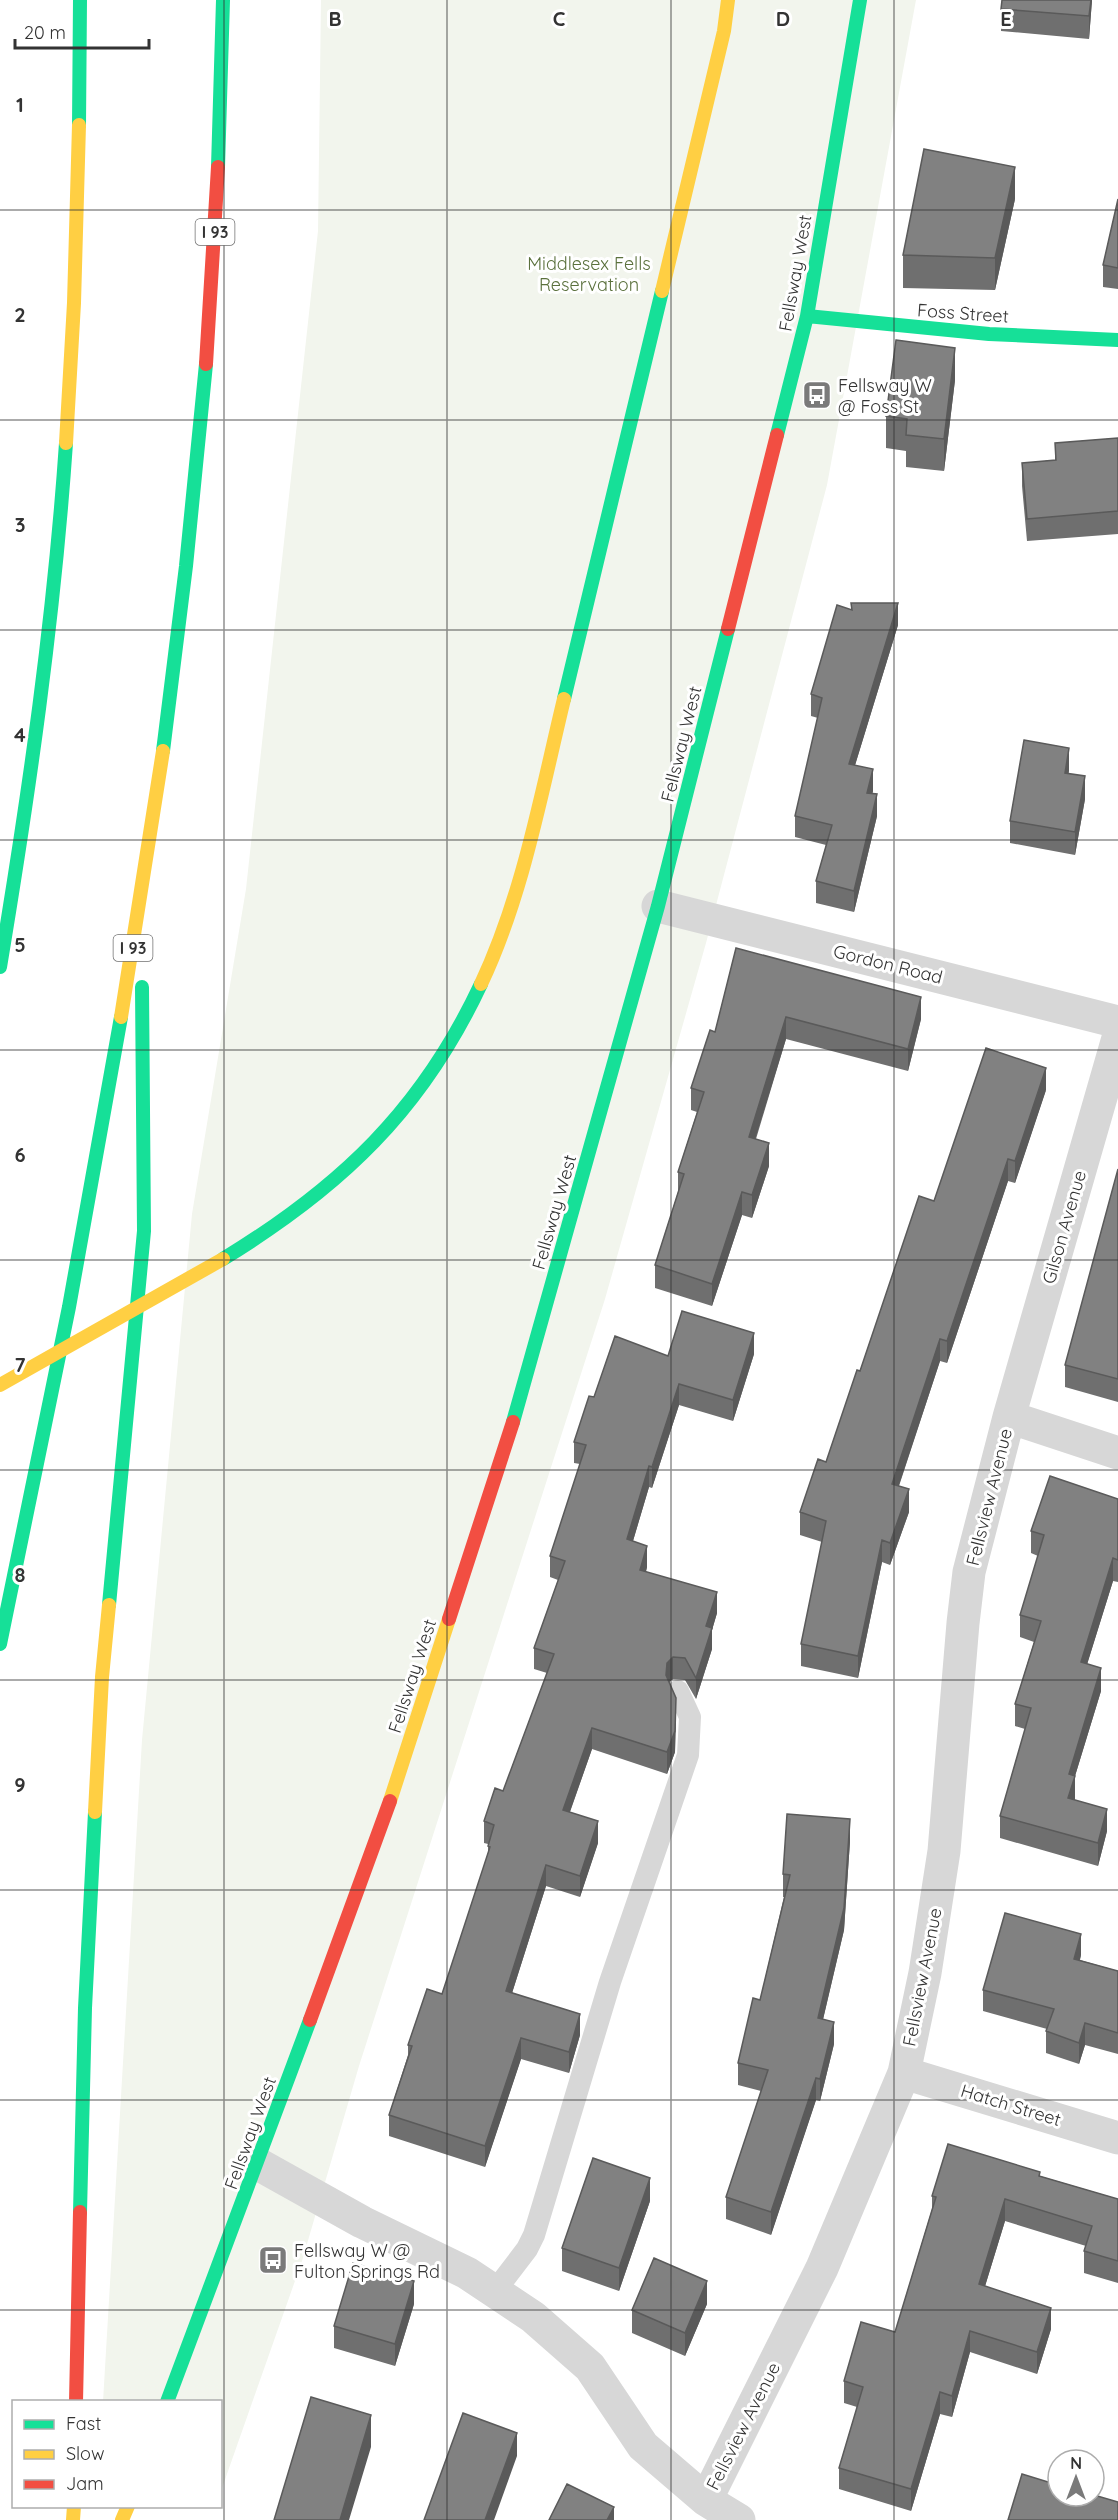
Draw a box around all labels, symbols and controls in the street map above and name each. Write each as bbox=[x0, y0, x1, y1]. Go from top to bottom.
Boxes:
text: B bbox=[328, 6, 342, 31]
text: C bbox=[553, 6, 566, 31]
text: D bbox=[776, 6, 790, 31]
text: E bbox=[1000, 6, 1012, 31]
scale bar bbox=[15, 12, 148, 50]
text: 20 m bbox=[24, 21, 66, 44]
text: 1 bbox=[16, 92, 24, 117]
street label: Fellsway West bbox=[773, 213, 817, 333]
road number: I 93 bbox=[196, 219, 234, 245]
park label: Middlesex Fells Reservation bbox=[527, 252, 651, 296]
street label: Foss Street bbox=[916, 298, 1010, 328]
text: 2 bbox=[14, 302, 26, 327]
place label: Fellsway W @ Foss St bbox=[838, 374, 932, 418]
bus stop icon: Fellsway W @ Foss St bbox=[801, 379, 833, 411]
text: 3 bbox=[15, 512, 25, 537]
street label: Fellsway West bbox=[656, 684, 706, 804]
text: 4 bbox=[14, 722, 26, 747]
text: 5 bbox=[14, 932, 26, 957]
road number: I 93 bbox=[114, 935, 152, 961]
street label: Gordon Road bbox=[831, 939, 945, 989]
text: 6 bbox=[14, 1142, 26, 1167]
street label: Fellsway West bbox=[527, 1152, 581, 1272]
street label: Gilson Avenue bbox=[1037, 1168, 1091, 1286]
text: 7 bbox=[15, 1352, 26, 1377]
street label: Fellsview Avenue bbox=[961, 1426, 1017, 1568]
text: 8 bbox=[15, 1562, 26, 1587]
street label: Fellsway West bbox=[383, 1616, 441, 1736]
text: 9 bbox=[14, 1772, 26, 1797]
street label: Fellsview Avenue bbox=[897, 1906, 947, 2048]
street label: Fellsway West bbox=[219, 2073, 281, 2193]
street label: Hatch Street bbox=[958, 2079, 1064, 2131]
place label: Fellsway W @ Fulton Springs Rd bbox=[294, 2239, 440, 2283]
bus stop icon: Fellsway W @ Fulton Springs Rd bbox=[257, 2244, 289, 2276]
street label: Fellsview Avenue bbox=[701, 2358, 785, 2494]
legend bbox=[12, 2400, 222, 2508]
text: Fast bbox=[66, 2412, 101, 2435]
text: Slow bbox=[66, 2442, 104, 2465]
north arrow bbox=[1046, 2448, 1106, 2508]
text: N bbox=[1070, 2453, 1082, 2473]
text: Jam bbox=[66, 2472, 104, 2495]

